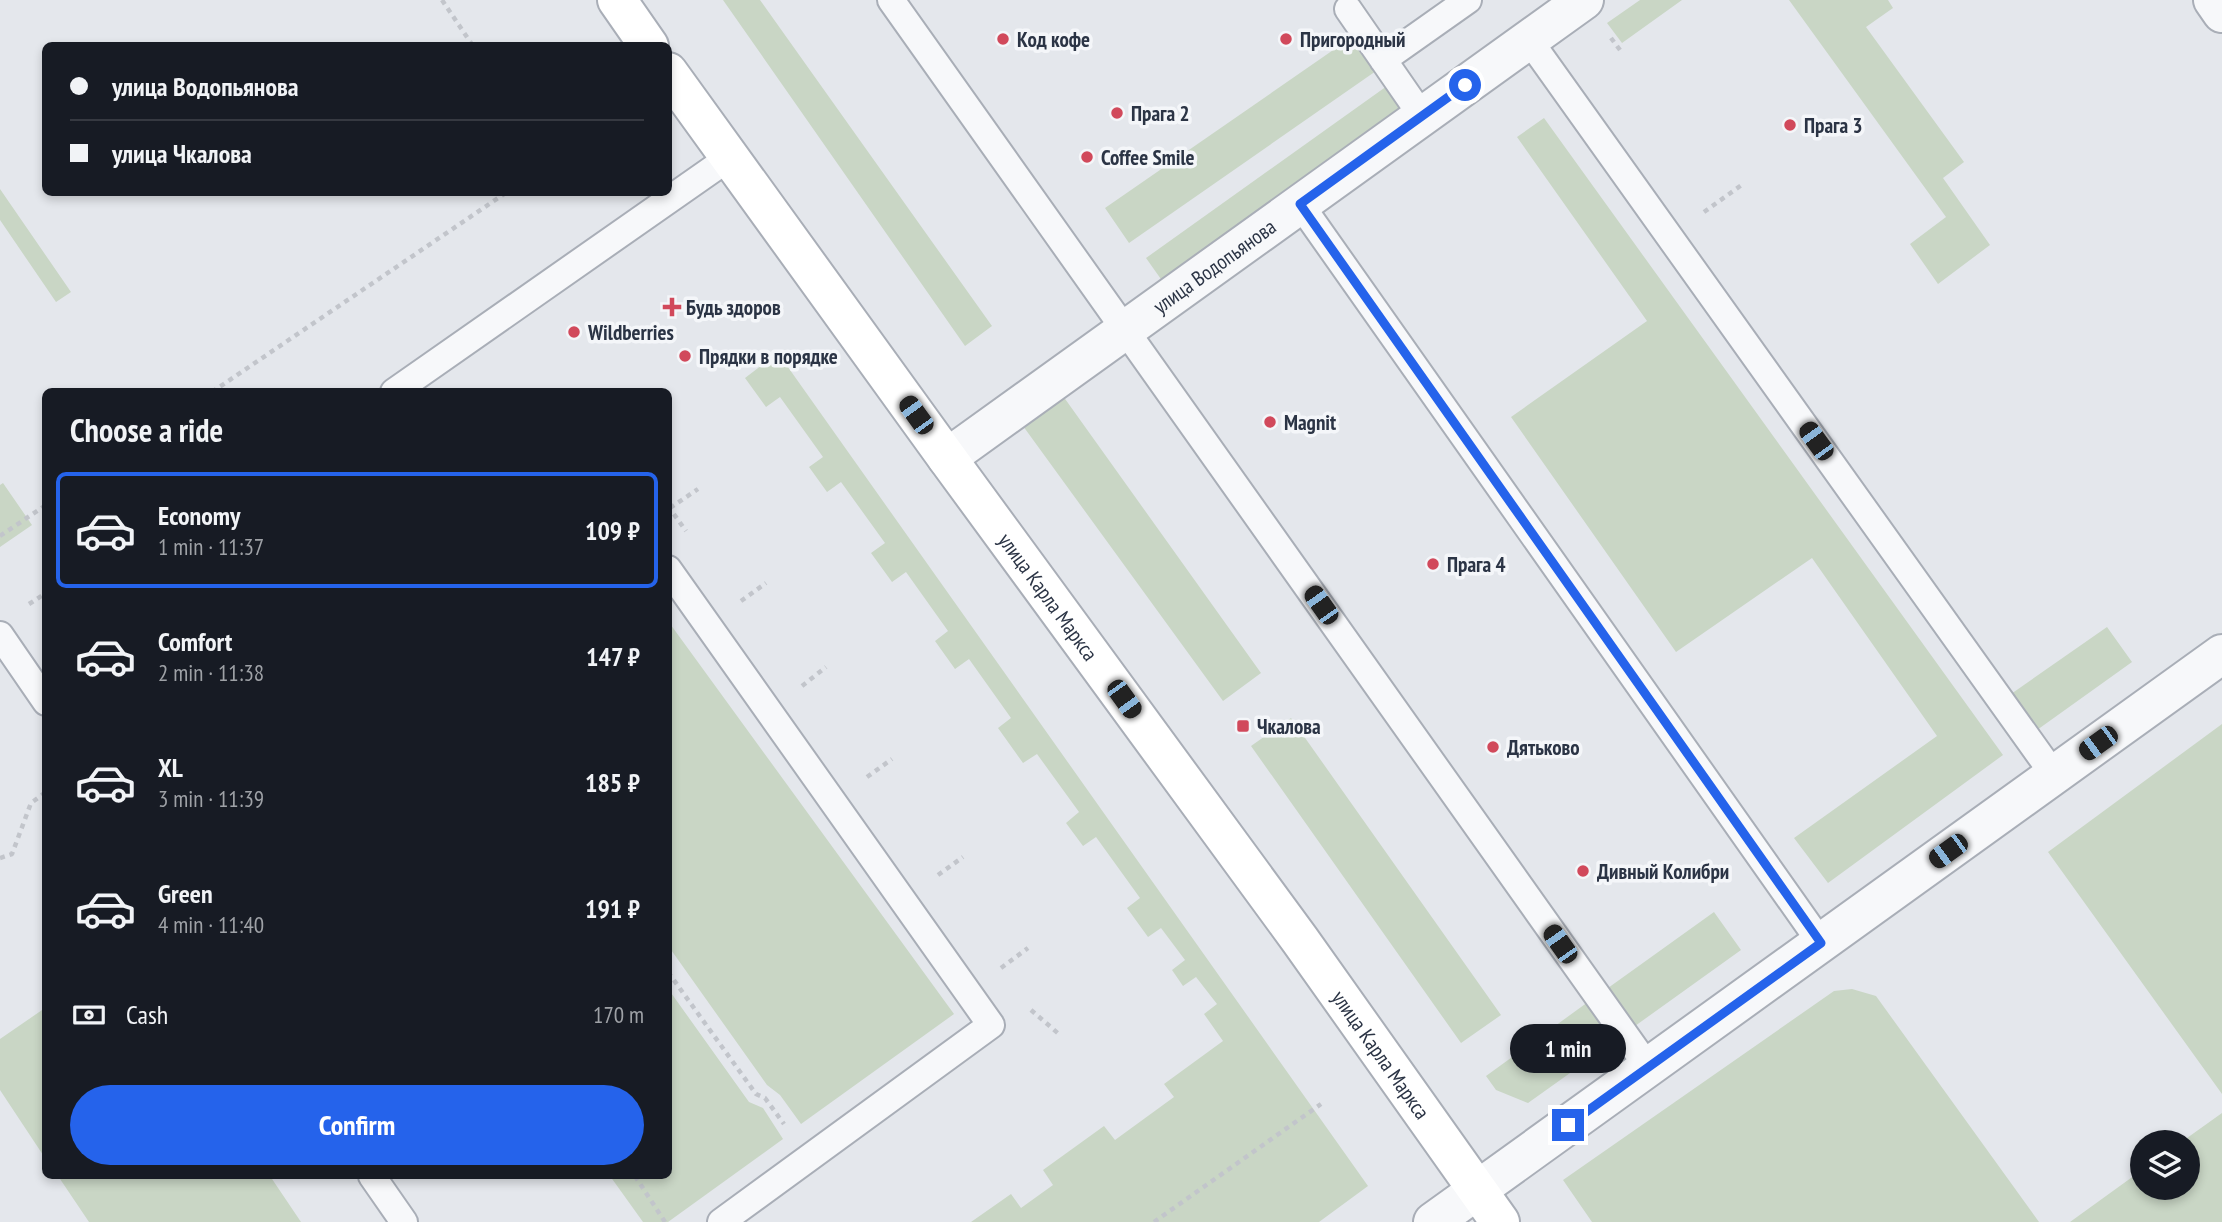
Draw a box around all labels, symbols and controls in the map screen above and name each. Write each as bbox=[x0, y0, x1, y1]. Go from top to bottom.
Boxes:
place label: Код кофе bbox=[1017, 26, 1090, 53]
place label: Пригородный bbox=[1300, 26, 1405, 53]
marker: Код кофе bbox=[995, 31, 1011, 47]
marker: Пригородный bbox=[1278, 31, 1294, 47]
route start bbox=[1449, 69, 1481, 101]
text: улица Водопьянова bbox=[112, 70, 299, 103]
place label: Прага 2 bbox=[1131, 100, 1190, 127]
marker: Прага 2 bbox=[1109, 105, 1125, 121]
place label: Прага 3 bbox=[1804, 112, 1863, 139]
marker: Прага 3 bbox=[1782, 117, 1798, 133]
text: улица Чкалова bbox=[112, 137, 252, 170]
place label: Coffee Smile bbox=[1101, 144, 1195, 171]
marker: Coffee Smile bbox=[1079, 149, 1095, 165]
street label: улица Водопьянова bbox=[1147, 213, 1281, 319]
place label: Будь здоров bbox=[686, 294, 781, 321]
marker: Будь здоров bbox=[664, 299, 680, 315]
place label: Wildberries bbox=[587, 319, 674, 346]
marker: Wildberries bbox=[566, 324, 582, 340]
place label: Прядки в порядке bbox=[699, 343, 838, 370]
marker: Прядки в порядке bbox=[677, 348, 693, 364]
car bbox=[896, 392, 937, 438]
text: Choose a ride bbox=[70, 409, 223, 451]
place label: Magnit bbox=[1284, 409, 1336, 436]
marker: Magnit bbox=[1262, 414, 1278, 430]
car bbox=[1796, 418, 1837, 464]
icon: car bbox=[74, 499, 137, 562]
text: Economy bbox=[158, 499, 240, 532]
text: 109 ₽ bbox=[585, 514, 640, 547]
street label: улица Карла Маркса bbox=[993, 527, 1104, 666]
text: 1 min · 11:37 bbox=[158, 532, 264, 561]
place label: Прага 4 bbox=[1447, 551, 1506, 578]
marker: Прага 4 bbox=[1425, 556, 1441, 572]
car bbox=[1301, 582, 1342, 628]
icon: car bbox=[74, 625, 137, 688]
text: Comfort bbox=[158, 625, 232, 658]
text: 147 ₽ bbox=[586, 640, 640, 673]
text: 2 min · 11:38 bbox=[158, 658, 264, 687]
car bbox=[1104, 676, 1145, 722]
place label: Чкалова bbox=[1257, 713, 1321, 740]
marker: Чкалова bbox=[1235, 718, 1251, 734]
car bbox=[2075, 722, 2122, 764]
place label: Дятьково bbox=[1507, 734, 1580, 761]
marker: Дятьково bbox=[1485, 739, 1501, 755]
icon: car bbox=[74, 751, 137, 814]
text: XL bbox=[158, 751, 183, 784]
text: 185 ₽ bbox=[585, 766, 640, 799]
text: 3 min · 11:39 bbox=[158, 784, 264, 813]
car bbox=[1925, 830, 1972, 872]
place label: Дивный Колибри bbox=[1597, 858, 1729, 885]
marker: Дивный Колибри bbox=[1575, 863, 1591, 879]
icon: car bbox=[74, 877, 137, 940]
text: Green bbox=[158, 877, 213, 910]
text: 191 ₽ bbox=[585, 892, 640, 925]
text: 4 min · 11:40 bbox=[158, 910, 264, 939]
car bbox=[1540, 921, 1581, 967]
street label: улица Карла Маркса bbox=[1326, 985, 1436, 1124]
icon: cash bbox=[70, 996, 108, 1034]
text: Cash bbox=[126, 998, 168, 1031]
text: 170 m bbox=[593, 1000, 644, 1029]
callout: 1 min bbox=[1510, 1024, 1626, 1072]
text: 1 min bbox=[1545, 1034, 1591, 1063]
button: Confirm bbox=[70, 1085, 644, 1165]
route end bbox=[1552, 1109, 1584, 1141]
map controls bbox=[2130, 1130, 2200, 1200]
button: layers bbox=[2130, 1130, 2200, 1200]

